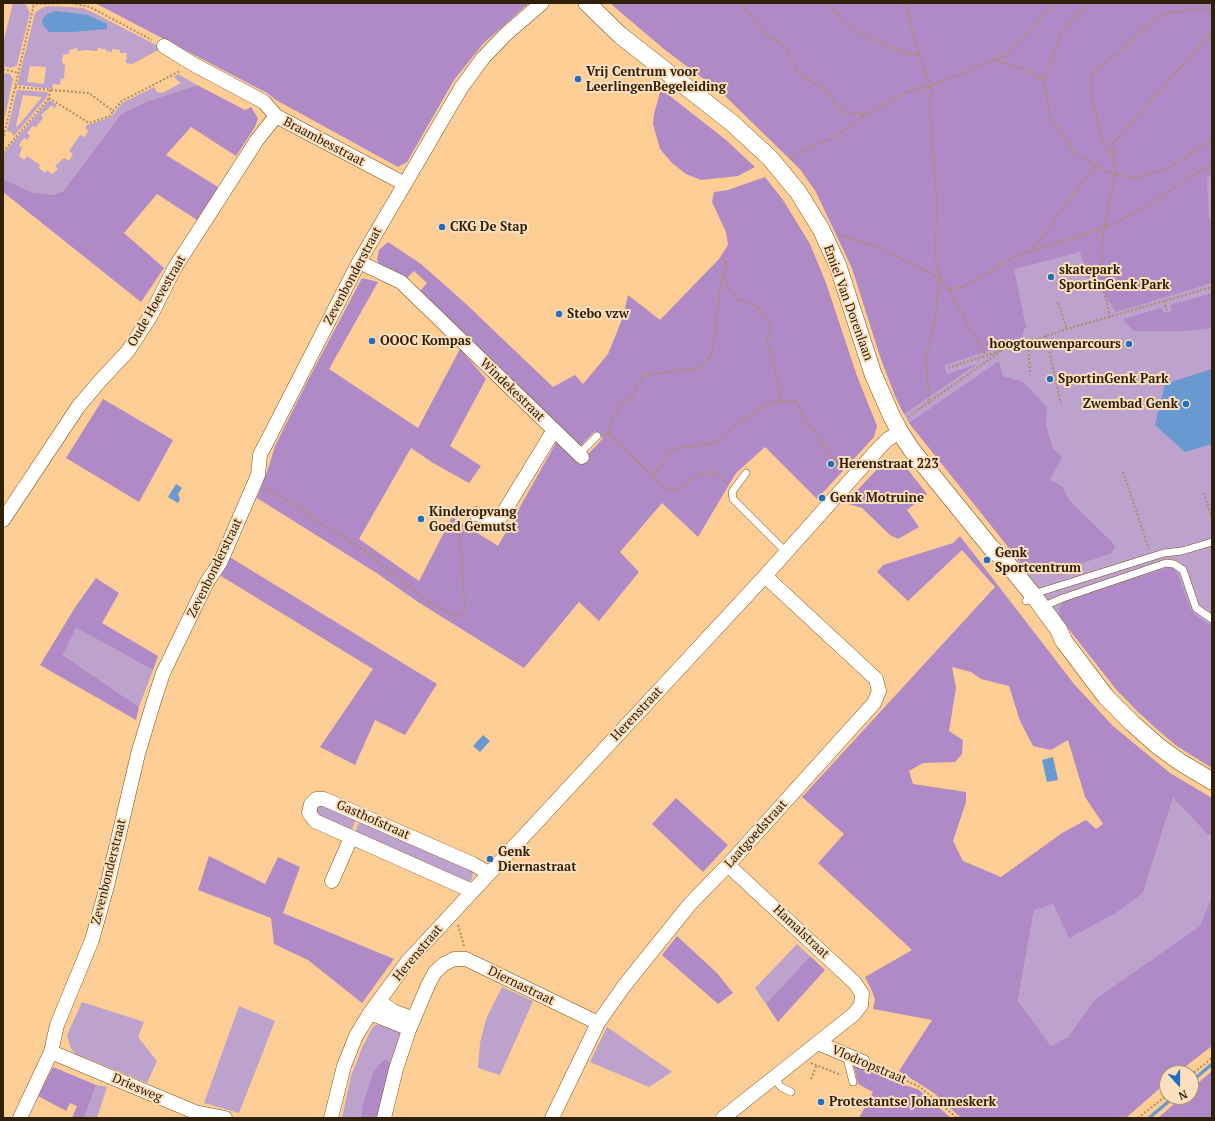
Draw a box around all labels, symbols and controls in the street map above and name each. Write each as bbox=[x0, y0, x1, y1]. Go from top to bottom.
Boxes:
place label: Vrij Centrum voor LeerlingenBegeleiding bbox=[586, 64, 726, 95]
marker: Vrij Centrum voor LeerlingenBegeleiding bbox=[573, 74, 583, 84]
street label: Braambesstraat bbox=[281, 114, 367, 170]
place label: CKG De Stap bbox=[450, 219, 528, 235]
marker: CKG De Stap bbox=[437, 222, 447, 232]
street label: Zevenbonderstraat bbox=[321, 224, 385, 328]
street label: Emiel Van Dorenlaan bbox=[820, 243, 876, 363]
street label: Oude Hoevestraat bbox=[124, 252, 190, 350]
place label: skatepark SportinGenk Park bbox=[1059, 262, 1170, 293]
marker: skatepark SportinGenk Park bbox=[1046, 272, 1056, 282]
place label: Stebo vzw bbox=[567, 306, 629, 322]
marker: Stebo vzw bbox=[554, 309, 564, 319]
place label: OOOC Kompas bbox=[380, 333, 471, 349]
marker: OOOC Kompas bbox=[367, 336, 377, 346]
place label: hoogtouwenparcours bbox=[989, 336, 1121, 352]
marker: hoogtouwenparcours bbox=[1124, 339, 1134, 349]
street label: Windekestraat bbox=[476, 355, 548, 425]
place label: SportinGenk Park bbox=[1058, 371, 1169, 387]
marker: SportinGenk Park bbox=[1045, 374, 1055, 384]
place label: Zwembad Genk bbox=[1083, 396, 1178, 412]
marker: Zwembad Genk bbox=[1181, 399, 1191, 409]
place label: Herenstraat 223 bbox=[839, 456, 939, 472]
marker: Herenstraat 223 bbox=[826, 459, 836, 469]
place label: Genk Motruine bbox=[830, 490, 924, 506]
marker: Genk Motruine bbox=[817, 493, 827, 503]
place label: Kinderopvang Goed Gemutst bbox=[429, 504, 517, 535]
marker: Kinderopvang Goed Gemutst bbox=[416, 514, 426, 524]
street label: Zevenbonderstraat bbox=[184, 516, 246, 620]
place label: Genk Sportcentrum bbox=[995, 545, 1081, 576]
marker: Genk Sportcentrum bbox=[982, 555, 992, 565]
street label: Herenstraat bbox=[608, 684, 666, 744]
street label: Gasthofstraat bbox=[334, 797, 412, 843]
street label: Laatgoedstraat bbox=[721, 797, 791, 871]
street label: Zevenbonderstraat bbox=[88, 817, 130, 927]
place label: Genk Diernastraat bbox=[498, 844, 576, 875]
marker: Genk Diernastraat bbox=[485, 854, 495, 864]
street label: Hamalstraat bbox=[770, 902, 832, 962]
street label: Herenstraat bbox=[390, 922, 446, 984]
street label: Diernastraat bbox=[485, 963, 557, 1009]
street label: Vlodropstraat bbox=[829, 1042, 909, 1088]
north arrow bbox=[1159, 1065, 1199, 1105]
street label: Driesweg bbox=[110, 1070, 164, 1106]
text: N bbox=[1177, 1087, 1189, 1103]
place label: Protestantse Johanneskerk bbox=[829, 1094, 996, 1110]
marker: Protestantse Johanneskerk bbox=[816, 1097, 826, 1107]

